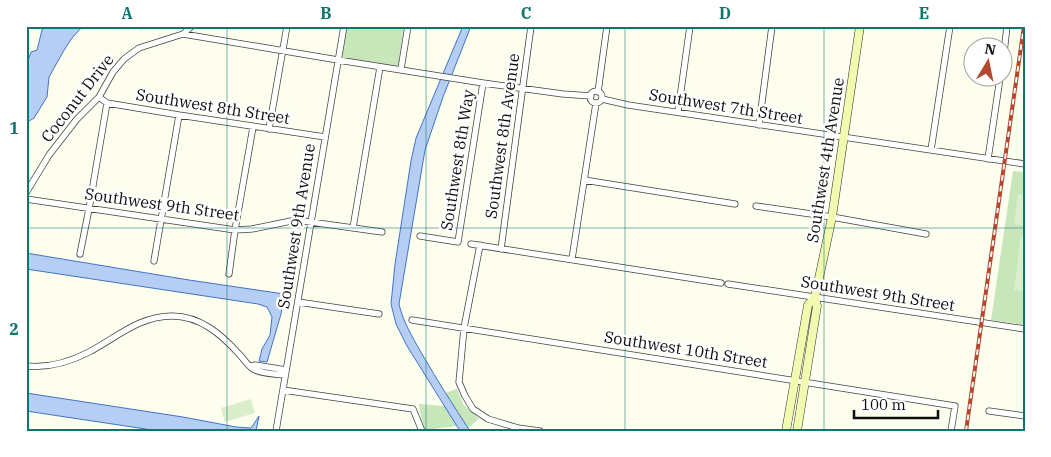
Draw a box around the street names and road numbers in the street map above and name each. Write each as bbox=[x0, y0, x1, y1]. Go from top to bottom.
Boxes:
street label: Coconut Drive bbox=[36, 50, 118, 146]
street label: Southwest 8th Avenue bbox=[480, 52, 524, 220]
street label: Southwest 4th Avenue bbox=[802, 76, 848, 244]
street label: Southwest 8th Street bbox=[135, 84, 292, 128]
street label: Southwest 7th Street bbox=[648, 84, 805, 128]
street label: Southwest 8th Way bbox=[436, 88, 478, 232]
street label: Southwest 9th Avenue bbox=[273, 142, 319, 310]
street label: Southwest 9th Street bbox=[84, 183, 241, 225]
street label: Southwest 9th Street bbox=[800, 271, 957, 315]
street label: Southwest 10th Street bbox=[603, 326, 770, 372]

